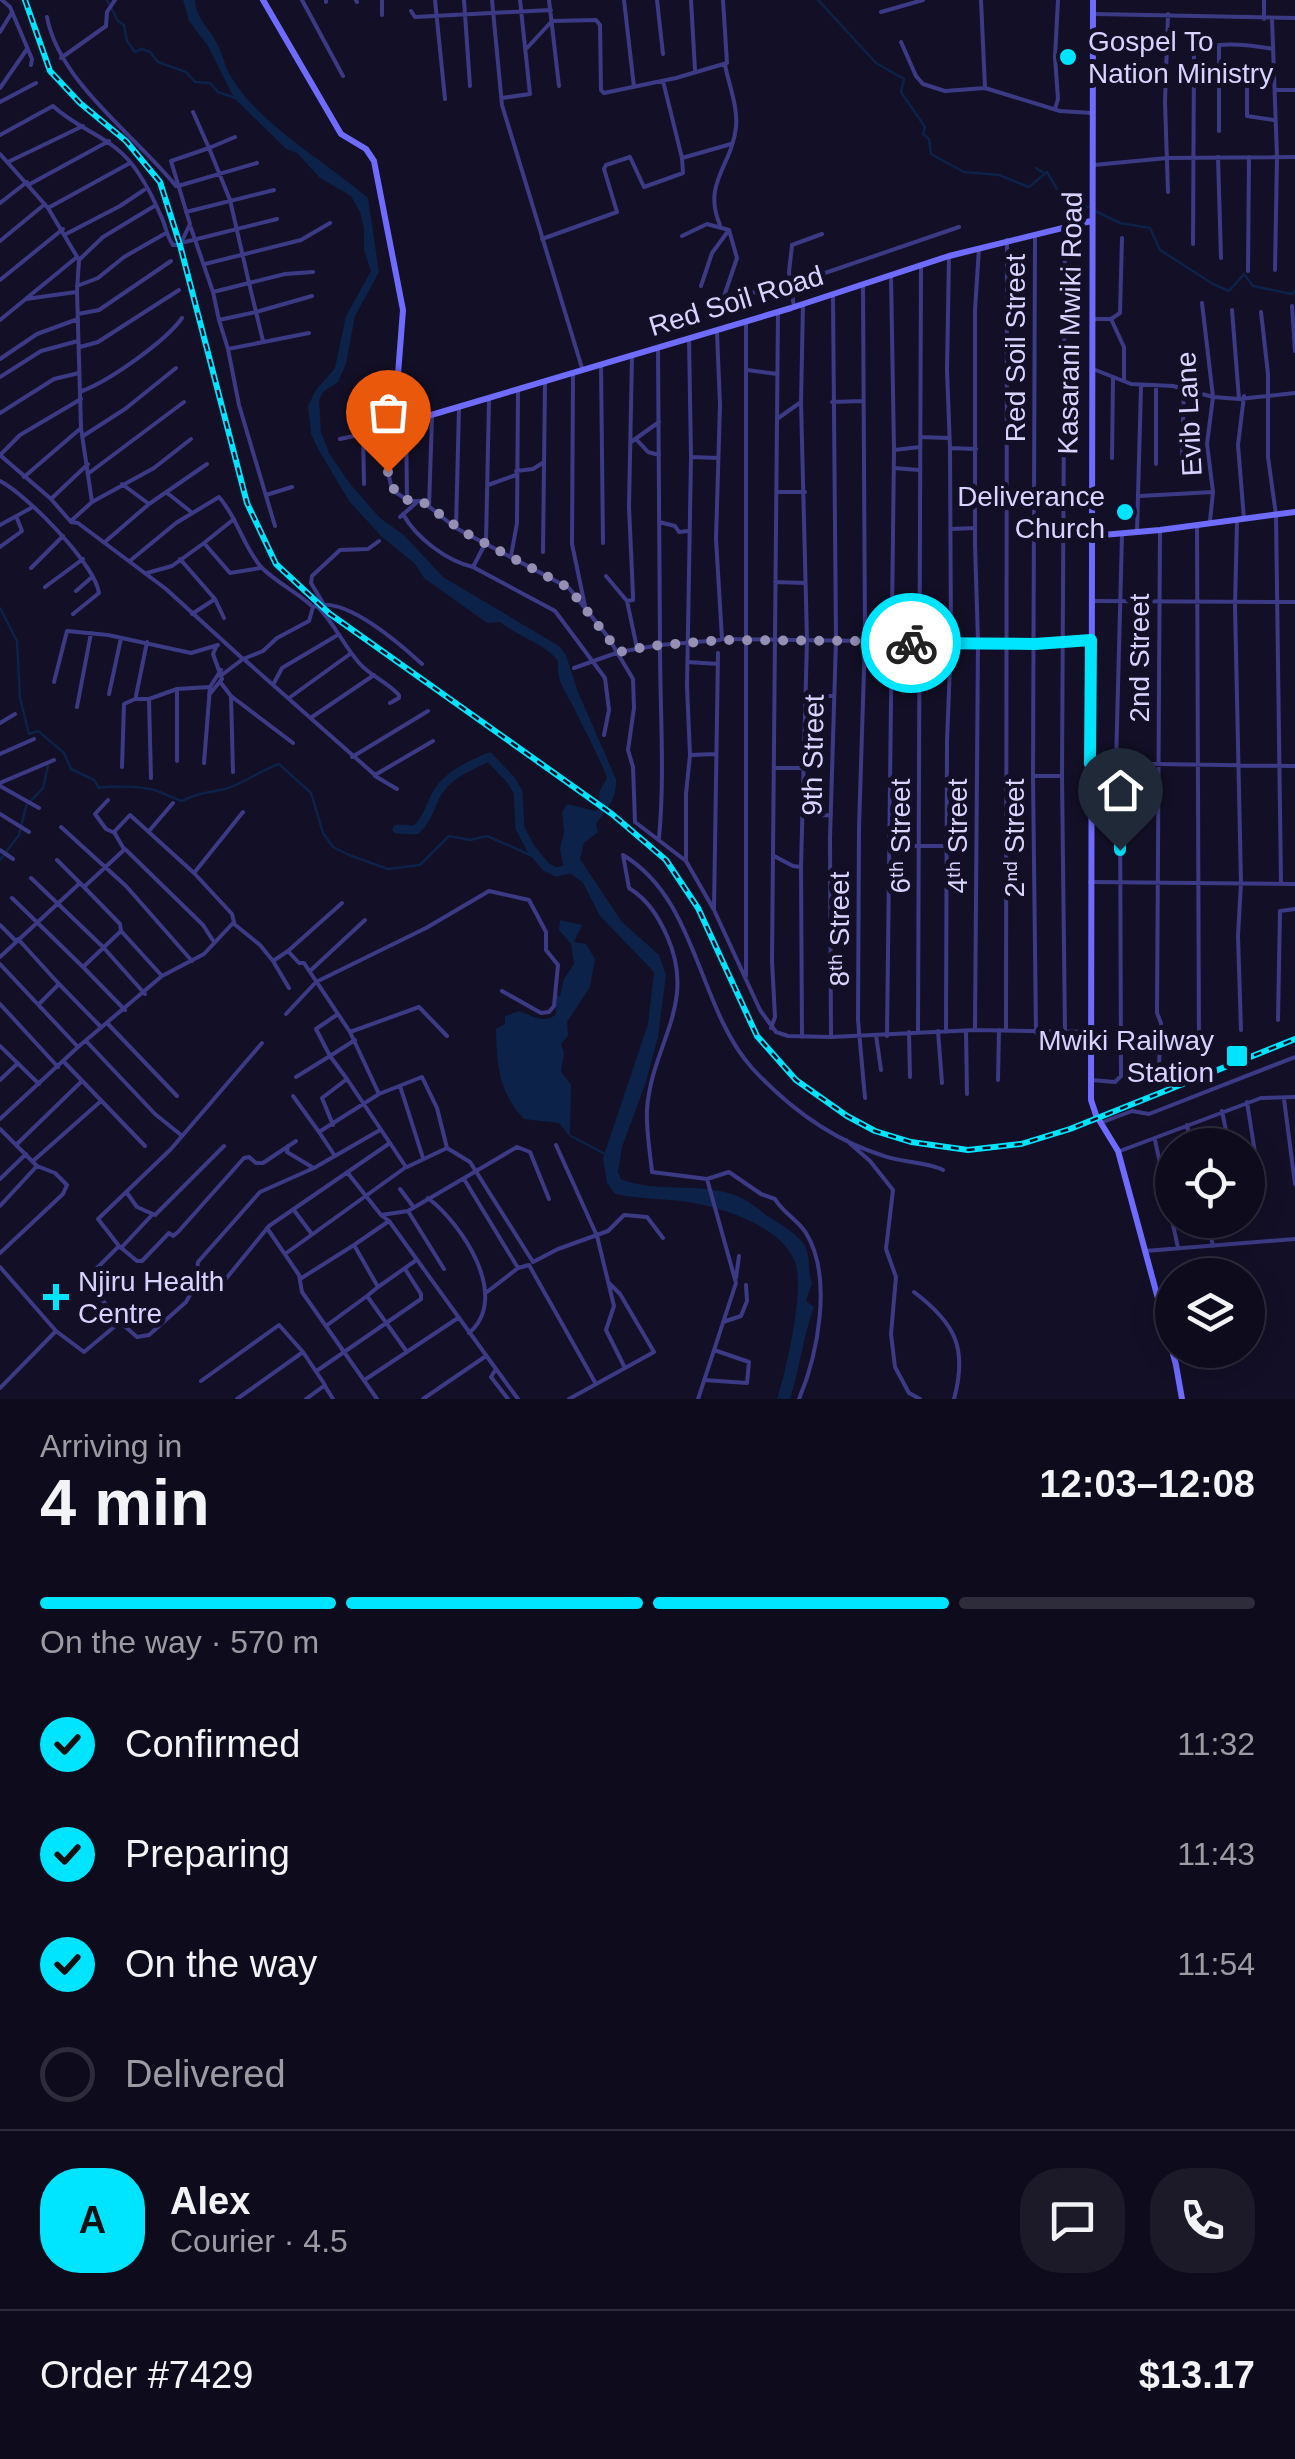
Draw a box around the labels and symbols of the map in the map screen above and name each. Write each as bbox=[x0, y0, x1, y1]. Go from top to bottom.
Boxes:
place label: Gospel To Nation Ministry bbox=[1088, 26, 1273, 89]
marker: Gospel To Nation Ministry bbox=[1057, 46, 1079, 68]
street label: Kasarani Mwiki Road bbox=[1052, 191, 1088, 455]
street label: Red Soil Street bbox=[1000, 254, 1031, 442]
street label: Red Soil Road bbox=[645, 260, 827, 342]
street label: Evib Lane bbox=[1170, 351, 1208, 477]
pin bbox=[346, 370, 431, 473]
place label: Deliverance Church bbox=[957, 481, 1105, 544]
marker: Deliverance Church bbox=[1114, 501, 1136, 523]
courier bbox=[861, 593, 961, 693]
street label: 2nd Street bbox=[1124, 593, 1155, 723]
street label: 9th Street bbox=[796, 694, 830, 816]
pin bbox=[1078, 748, 1163, 851]
street label: 6ᵗʰ Street bbox=[885, 778, 916, 893]
street label: 4ᵗʰ Street bbox=[942, 778, 973, 893]
street label: 2ⁿᵈ Street bbox=[999, 778, 1030, 897]
street label: 8ᵗʰ Street bbox=[824, 871, 855, 986]
place label: Mwiki Railway Station bbox=[1038, 1025, 1214, 1088]
marker: Mwiki Railway Station bbox=[1224, 1043, 1250, 1069]
place label: Njiru Health Centre bbox=[78, 1266, 224, 1329]
marker: Njiru Health Centre bbox=[43, 1284, 69, 1310]

